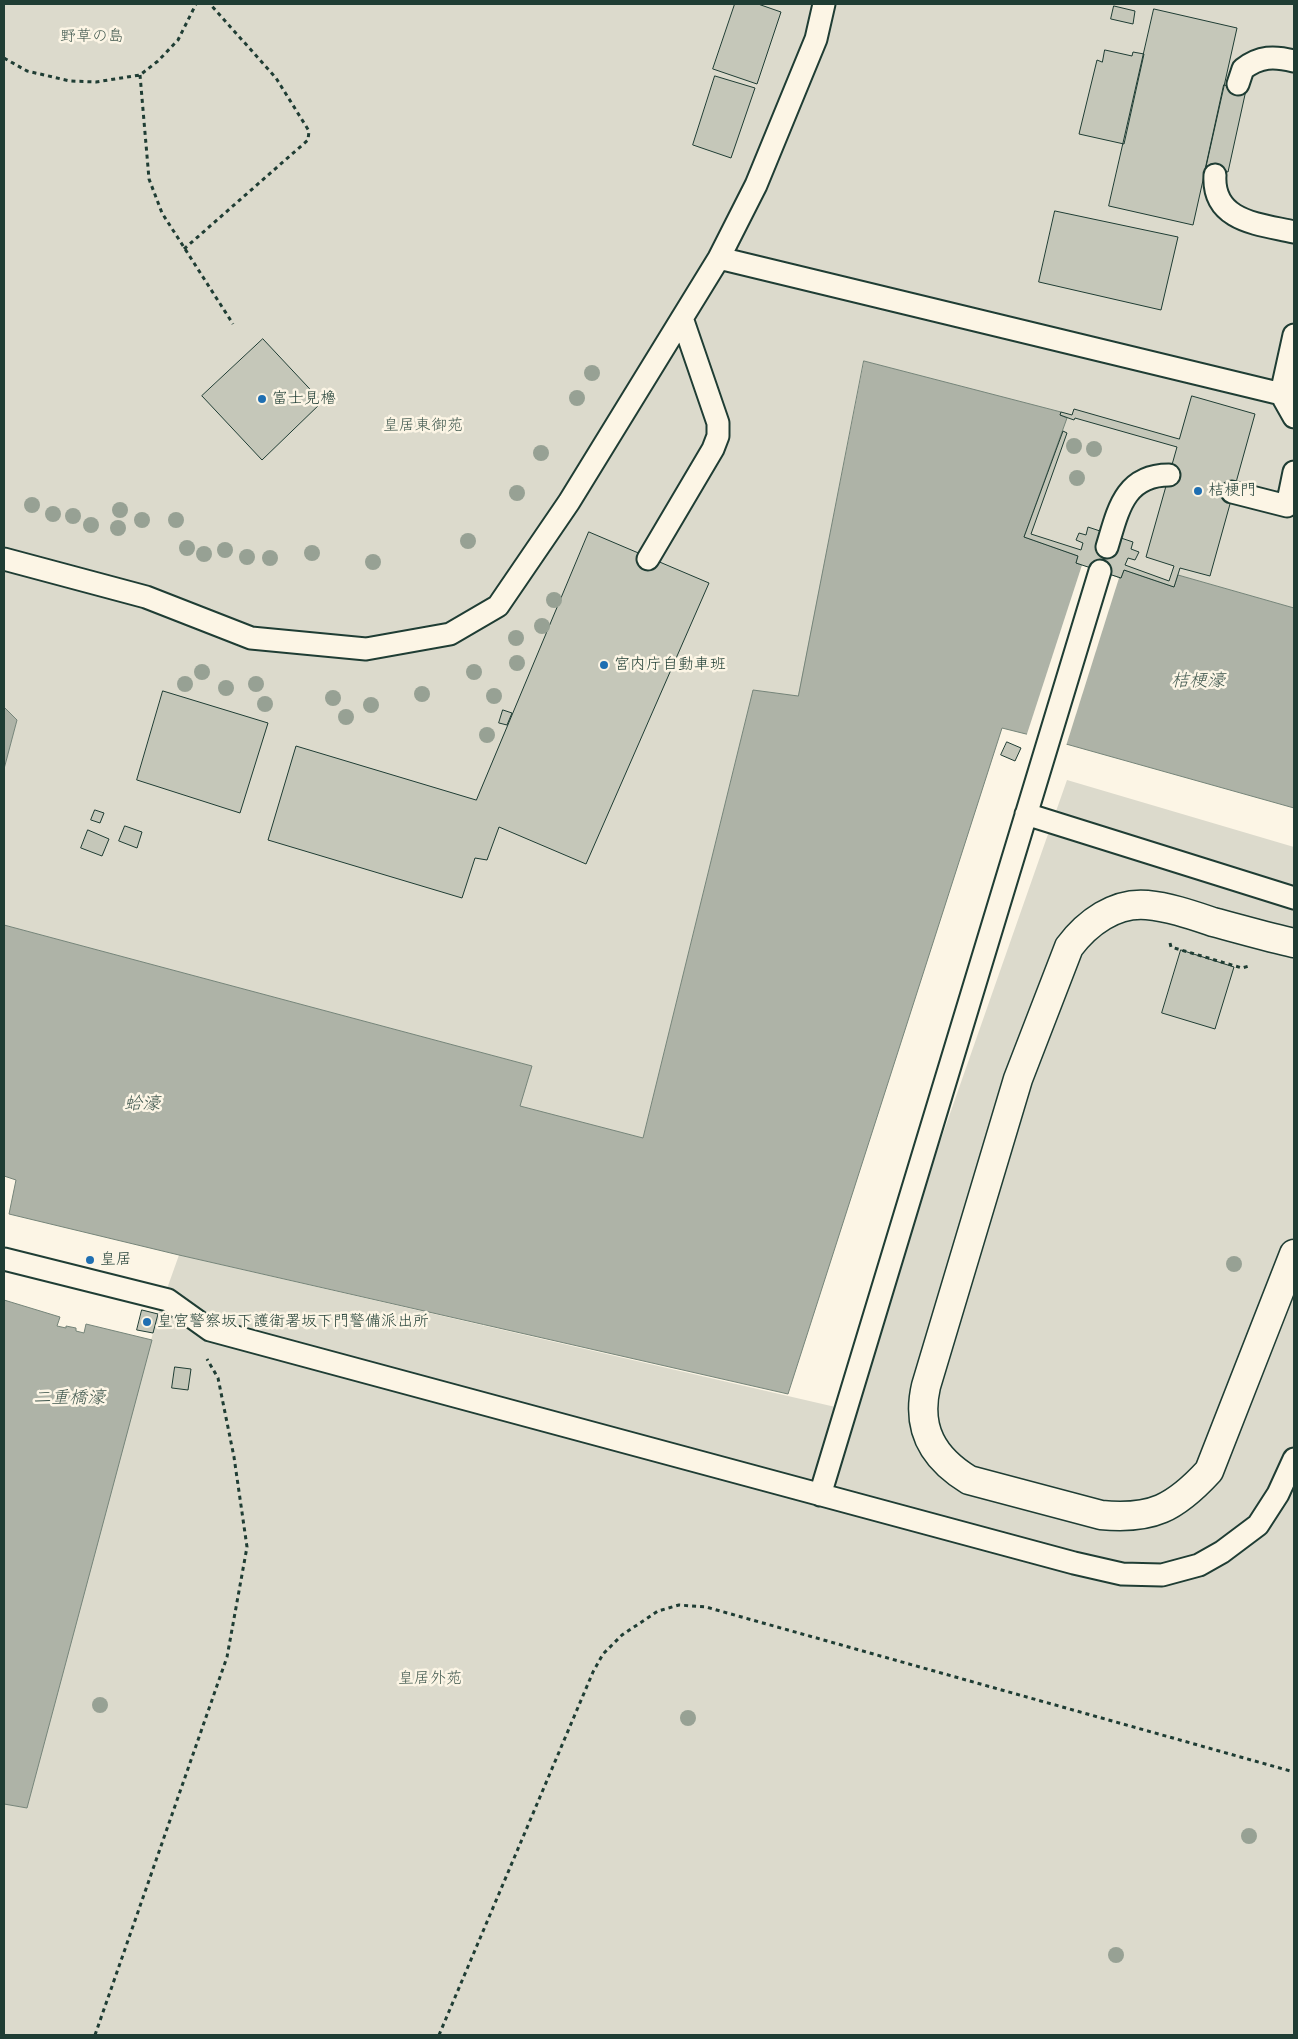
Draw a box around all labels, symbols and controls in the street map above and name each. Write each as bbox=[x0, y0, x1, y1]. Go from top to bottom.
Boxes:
park label: 野草の島 bbox=[60, 27, 124, 47]
place label: 富士見櫓 bbox=[272, 389, 336, 409]
marker: 富士見櫓 bbox=[256, 393, 268, 405]
park label: 皇居東御苑 bbox=[383, 416, 463, 436]
place label: 桔梗門 bbox=[1208, 481, 1256, 501]
marker: 桔梗門 bbox=[1192, 485, 1204, 497]
place label: 宮内庁自動車班 bbox=[614, 655, 726, 675]
marker: 宮内庁自動車班 bbox=[598, 659, 610, 671]
water label: 桔梗濠 bbox=[1171, 670, 1225, 692]
water label: 蛤濠 bbox=[124, 1093, 160, 1115]
place label: 皇居 bbox=[100, 1250, 132, 1270]
marker: 皇居 bbox=[84, 1254, 96, 1266]
place label: 皇宮警察坂下護衛署坂下門警備派出所 bbox=[157, 1312, 429, 1332]
marker: 皇宮警察坂下護衛署坂下門警備派出所 bbox=[141, 1316, 153, 1328]
water label: 二重橋濠 bbox=[33, 1387, 105, 1409]
park label: 皇居外苑 bbox=[398, 1669, 462, 1689]

